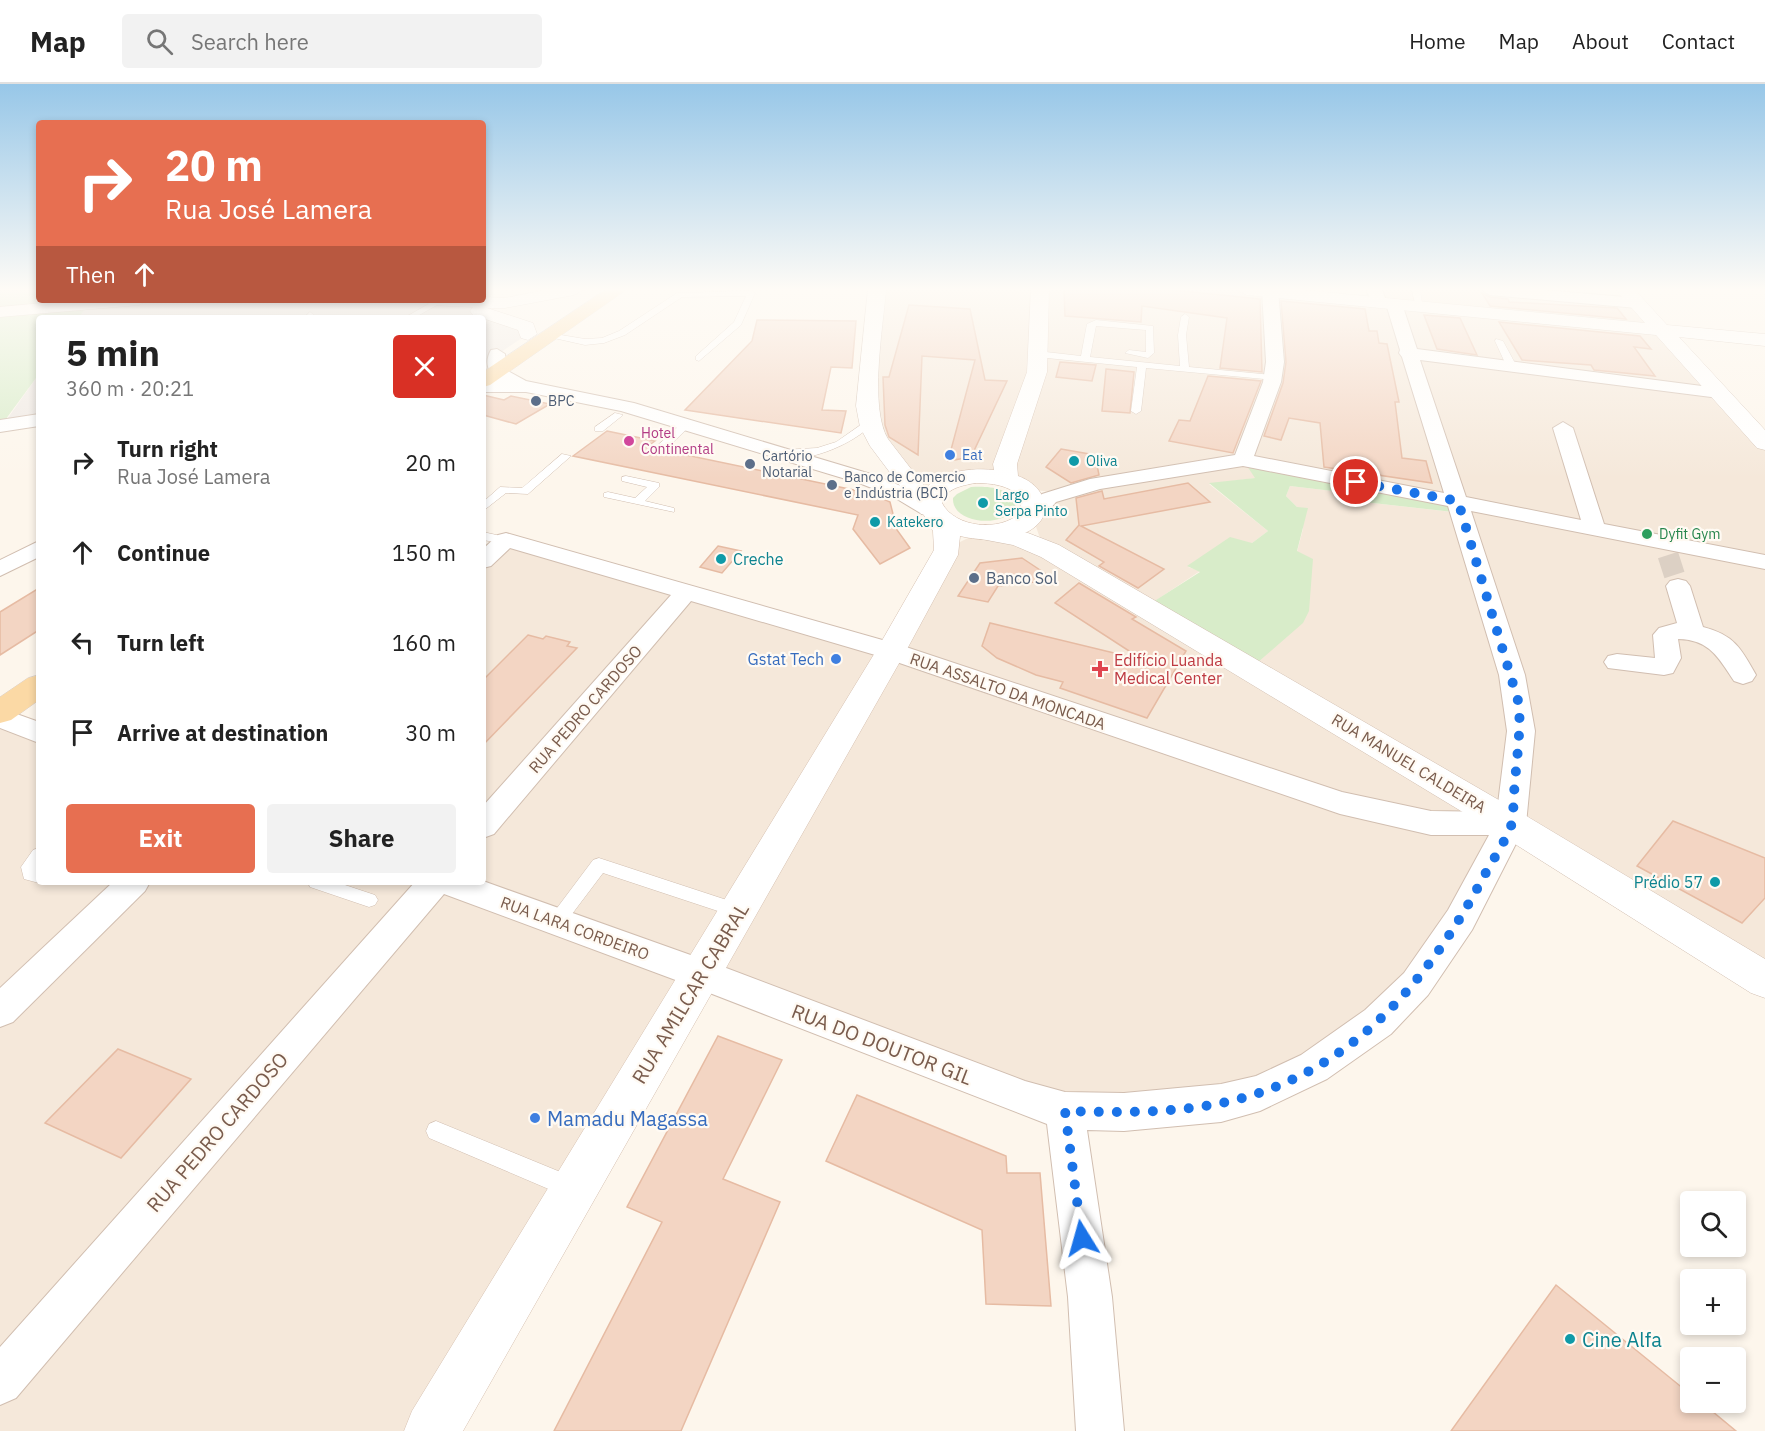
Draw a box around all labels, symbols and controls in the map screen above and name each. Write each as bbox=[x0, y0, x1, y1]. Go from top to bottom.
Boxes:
search box bbox=[122, 14, 542, 68]
text: Map bbox=[30, 23, 86, 60]
icon: search bbox=[143, 25, 176, 58]
text: Search here bbox=[191, 27, 309, 56]
text: Home bbox=[1409, 27, 1466, 55]
text: Map bbox=[1499, 27, 1539, 55]
text: About bbox=[1572, 27, 1629, 55]
text: Contact bbox=[1662, 27, 1735, 55]
text: 20 m bbox=[165, 138, 263, 193]
icon: right bbox=[66, 144, 144, 222]
text: Rua José Lamera bbox=[165, 191, 372, 226]
icon: ahead bbox=[128, 258, 161, 291]
text: Then bbox=[66, 260, 116, 289]
text: 5 min bbox=[66, 329, 160, 376]
button: close bbox=[393, 335, 456, 398]
text: 360 m · 20:21 bbox=[66, 375, 194, 402]
place label: BPC bbox=[548, 392, 575, 410]
marker: BPC bbox=[529, 394, 543, 408]
place label: Hotel Continental bbox=[641, 424, 714, 458]
text: Turn right bbox=[117, 434, 218, 463]
marker: Hotel Continental bbox=[622, 434, 636, 448]
icon: right bbox=[66, 446, 99, 479]
place label: Eat bbox=[962, 446, 983, 464]
place label: Cartório Notarial bbox=[762, 447, 813, 481]
text: 20 m bbox=[405, 448, 456, 477]
marker: Eat bbox=[943, 448, 957, 462]
place label: Oliva bbox=[1086, 452, 1118, 470]
marker: Oliva bbox=[1067, 454, 1081, 468]
pin bbox=[1330, 456, 1381, 507]
marker: Cartório Notarial bbox=[743, 457, 757, 471]
text: Rua José Lamera bbox=[117, 463, 270, 490]
icon: arrive bbox=[1339, 465, 1372, 498]
place label: Banco de Comercio e Indústria (BCI) bbox=[844, 468, 966, 502]
marker: Banco de Comercio e Indústria (BCI) bbox=[825, 478, 839, 492]
place label: Largo Serpa Pinto bbox=[995, 486, 1068, 520]
marker: Largo Serpa Pinto bbox=[976, 496, 990, 510]
place label: Katekero bbox=[887, 513, 944, 531]
marker: Katekero bbox=[868, 515, 882, 529]
place label: Dyfit Gym bbox=[1659, 525, 1721, 543]
marker: Dyfit Gym bbox=[1640, 527, 1654, 541]
icon: ahead bbox=[66, 536, 99, 569]
text: Continue bbox=[117, 538, 210, 567]
text: 150 m bbox=[392, 538, 456, 567]
place label: Creche bbox=[733, 549, 784, 569]
marker: Creche bbox=[714, 552, 728, 566]
place label: Banco Sol bbox=[986, 568, 1057, 588]
marker: Banco Sol bbox=[967, 571, 981, 585]
icon: left bbox=[66, 626, 99, 659]
text: Turn left bbox=[117, 628, 205, 657]
text: 160 m bbox=[392, 628, 456, 657]
street label: RUA PEDRO CARDOSO bbox=[524, 641, 646, 777]
street label: RUA ASSALTO DA MONCADA bbox=[907, 648, 1109, 734]
place label: Gstat Tech bbox=[748, 649, 824, 669]
place label: Edifício Luanda Medical Center bbox=[1114, 650, 1223, 688]
marker: Gstat Tech bbox=[829, 652, 843, 666]
marker: Edifício Luanda Medical Center bbox=[1091, 660, 1109, 678]
street label: RUA MANUEL CALDEIRA bbox=[1328, 709, 1490, 817]
icon: arrive bbox=[66, 716, 99, 749]
text: Arrive at destination bbox=[117, 718, 328, 747]
text: 30 m bbox=[405, 718, 456, 747]
button: Exit bbox=[66, 804, 255, 873]
button: Share bbox=[267, 804, 456, 873]
place label: Prédio 57 bbox=[1634, 872, 1703, 892]
marker: Prédio 57 bbox=[1708, 875, 1722, 889]
street label: RUA LARA CORDEIRO bbox=[498, 892, 652, 964]
street label: RUA AMILCAR CABRAL bbox=[625, 898, 755, 1088]
street label: RUA DO DOUTOR GIL bbox=[788, 997, 976, 1091]
street label: RUA PEDRO CARDOSO bbox=[140, 1046, 294, 1218]
place label: Mamadu Magassa bbox=[547, 1105, 708, 1132]
marker: Mamadu Magassa bbox=[528, 1111, 542, 1125]
map controls bbox=[1680, 1191, 1746, 1413]
button: search bbox=[1680, 1191, 1746, 1257]
position arrow bbox=[1050, 1206, 1114, 1270]
button: + bbox=[1680, 1269, 1746, 1335]
place label: Cine Alfa bbox=[1582, 1326, 1662, 1353]
marker: Cine Alfa bbox=[1563, 1332, 1577, 1346]
button: − bbox=[1680, 1347, 1746, 1413]

